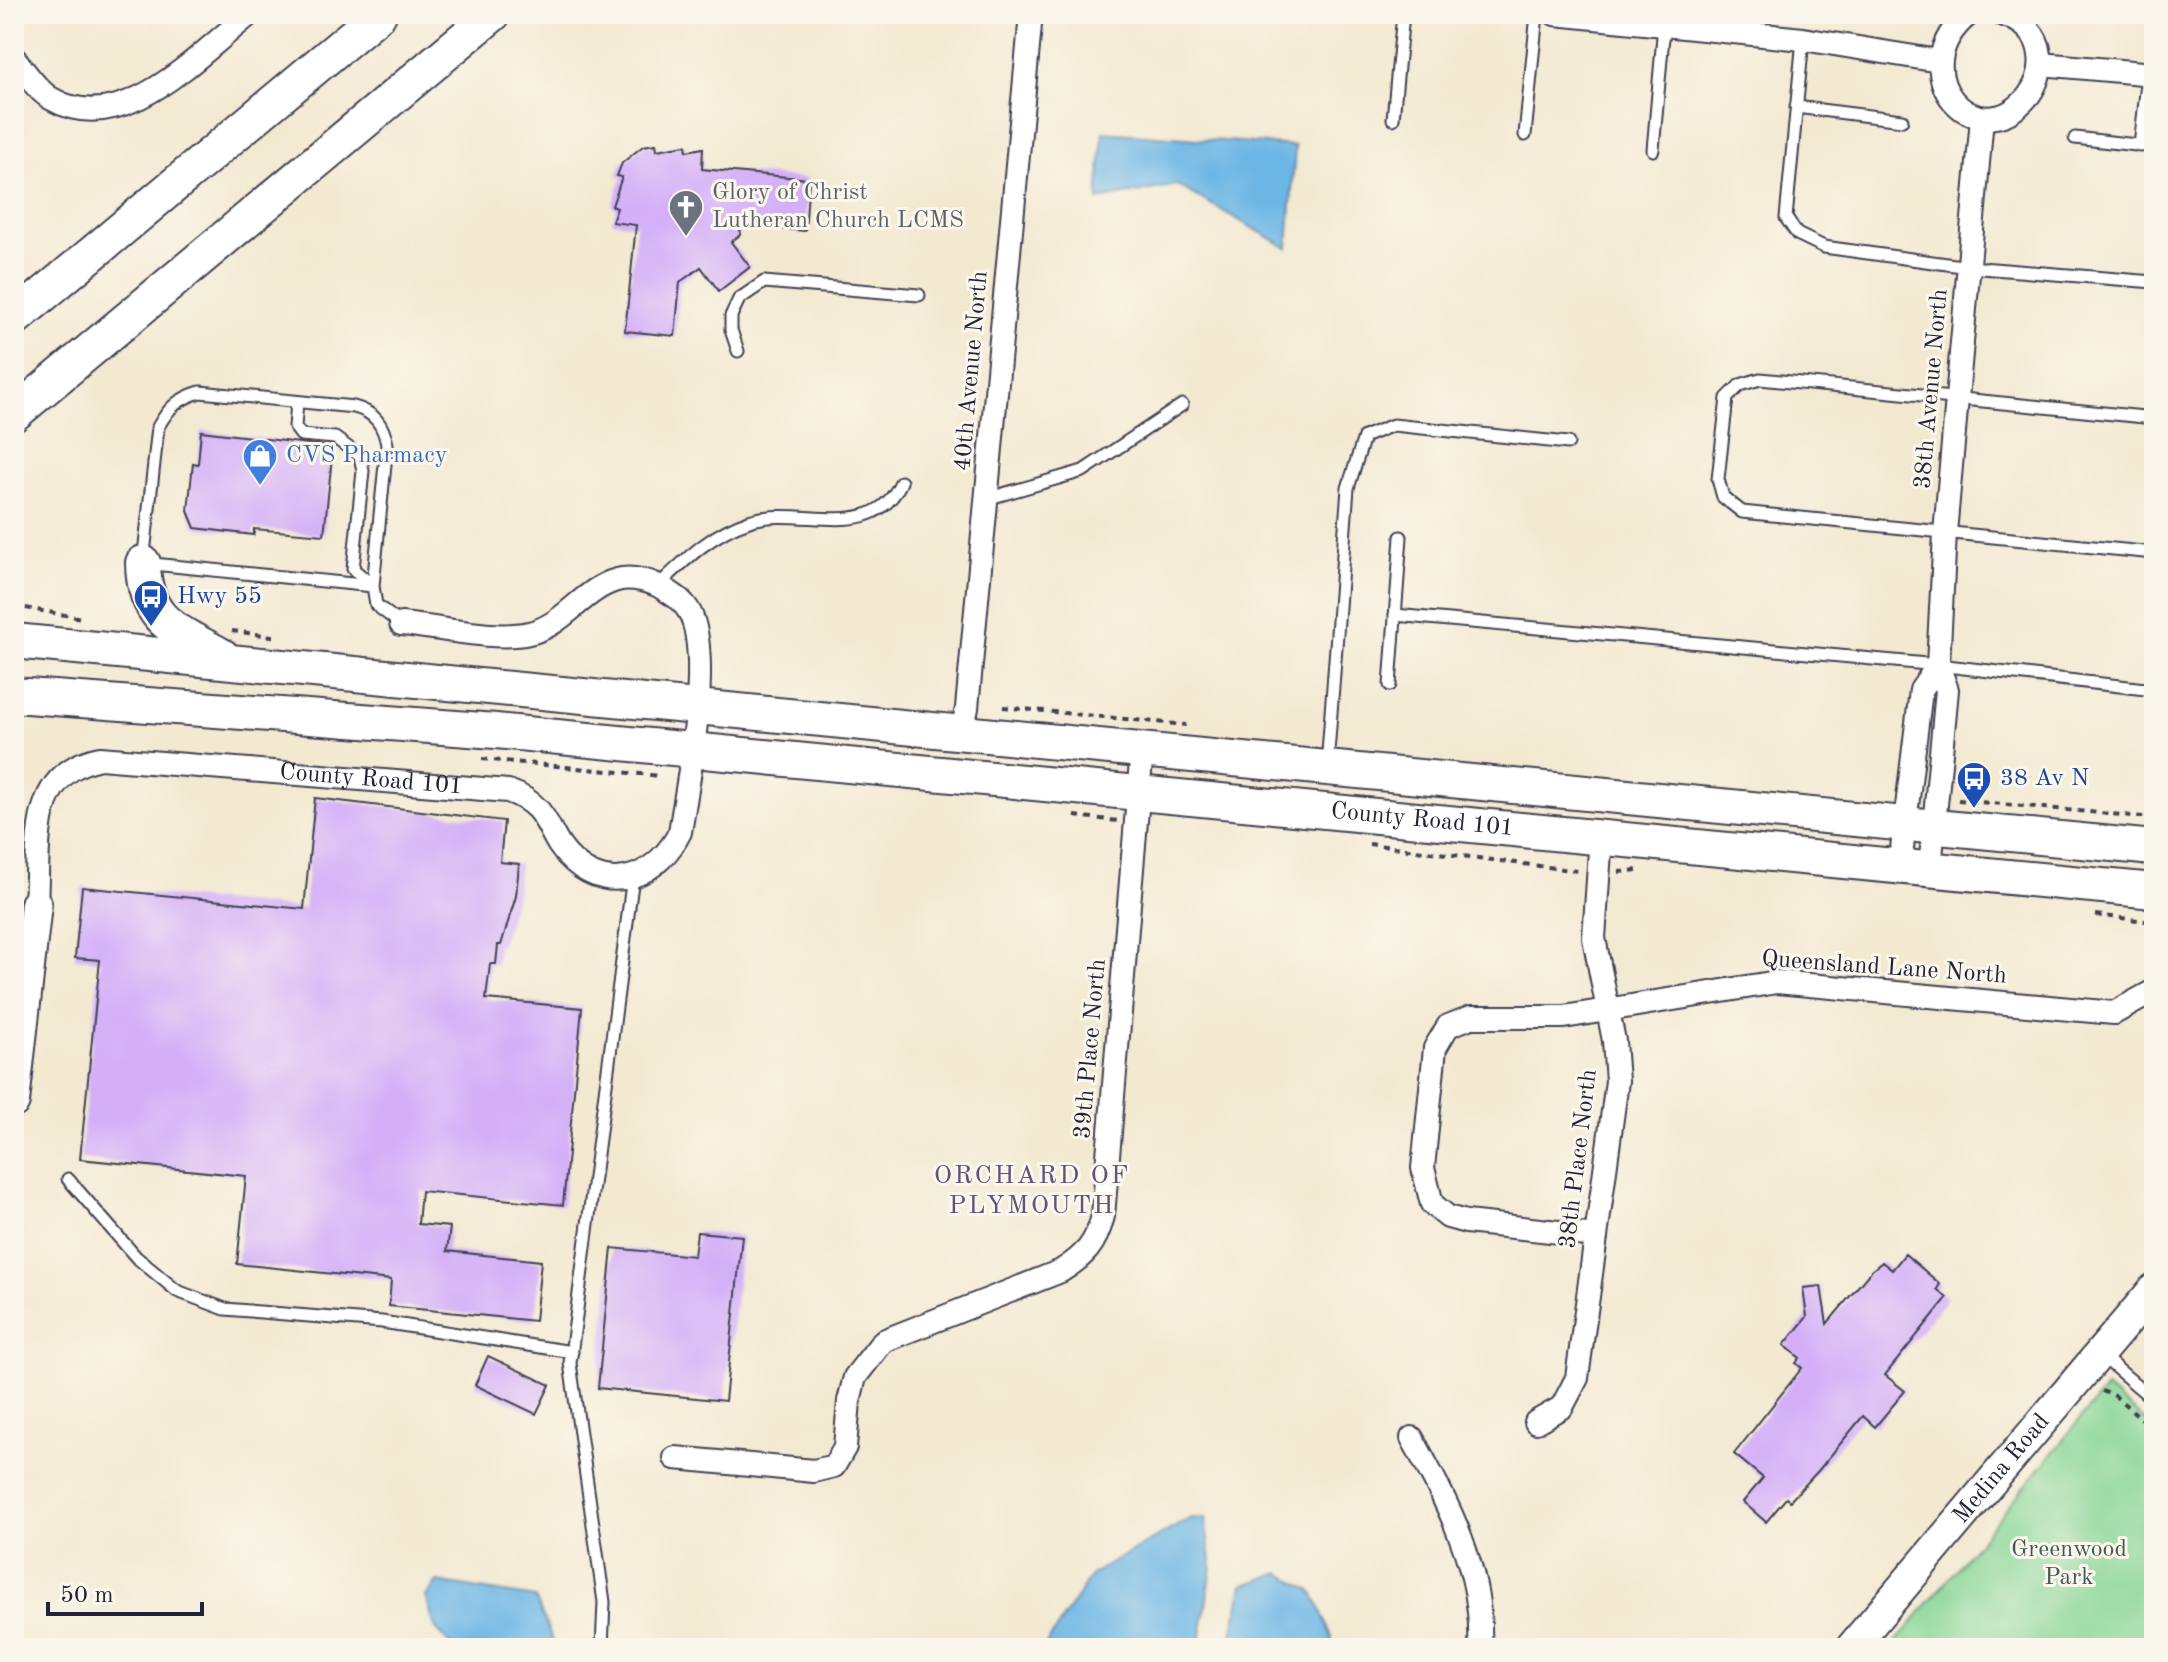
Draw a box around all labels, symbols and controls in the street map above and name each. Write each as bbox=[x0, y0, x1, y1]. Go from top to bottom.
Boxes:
place label: Glory of Christ Lutheran Church LCMS bbox=[712, 181, 964, 233]
church icon: Glory of Christ Lutheran Church LCMS bbox=[667, 188, 705, 238]
street label: 40th Avenue North bbox=[951, 270, 993, 472]
street label: 38th Avenue North bbox=[1911, 288, 1953, 490]
shop icon: CVS Pharmacy bbox=[241, 437, 279, 487]
place label: CVS Pharmacy bbox=[286, 444, 448, 468]
bus stop icon: Hwy 55 bbox=[132, 578, 170, 628]
place label: Hwy 55 bbox=[177, 585, 262, 609]
bus stop icon: 38 Av N bbox=[1955, 760, 1993, 810]
street label: County Road 101 bbox=[279, 761, 464, 799]
place label: 38 Av N bbox=[2000, 767, 2089, 791]
street label: County Road 101 bbox=[1330, 800, 1515, 841]
street label: Queensland Lane North bbox=[1760, 947, 2008, 989]
street label: 39th Place North bbox=[1071, 958, 1111, 1140]
street label: 38th Place North bbox=[1556, 1068, 1602, 1250]
district label: ORCHARD OF PLYMOUTH bbox=[934, 1163, 1130, 1219]
street label: Medina Road bbox=[1949, 1410, 2055, 1529]
park label: Greenwood Park bbox=[2011, 1538, 2127, 1590]
scale bar bbox=[48, 1566, 202, 1616]
text: 50 m bbox=[60, 1584, 114, 1608]

